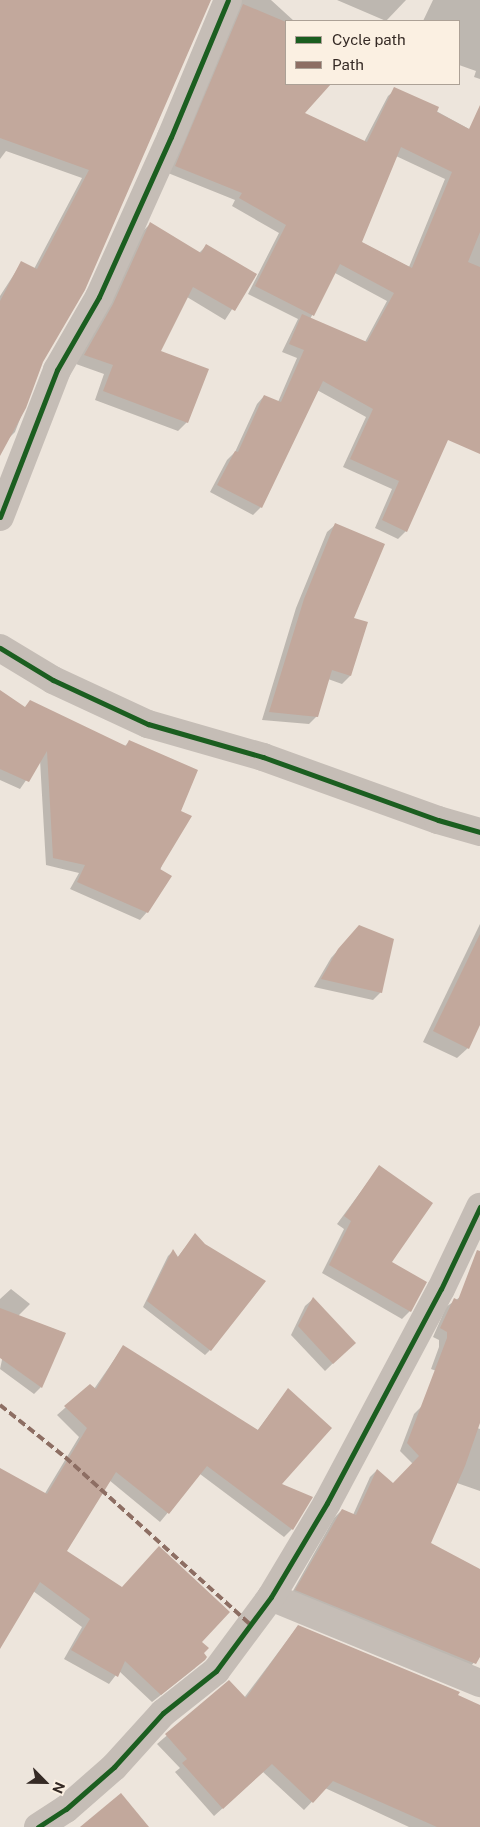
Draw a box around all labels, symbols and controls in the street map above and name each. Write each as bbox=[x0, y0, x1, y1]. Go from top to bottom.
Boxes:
legend bbox=[285, 20, 460, 85]
text: Cycle path bbox=[332, 31, 406, 48]
text: Path bbox=[332, 56, 364, 73]
north arrow bbox=[20, 1757, 70, 1807]
text: N bbox=[49, 1780, 68, 1796]

